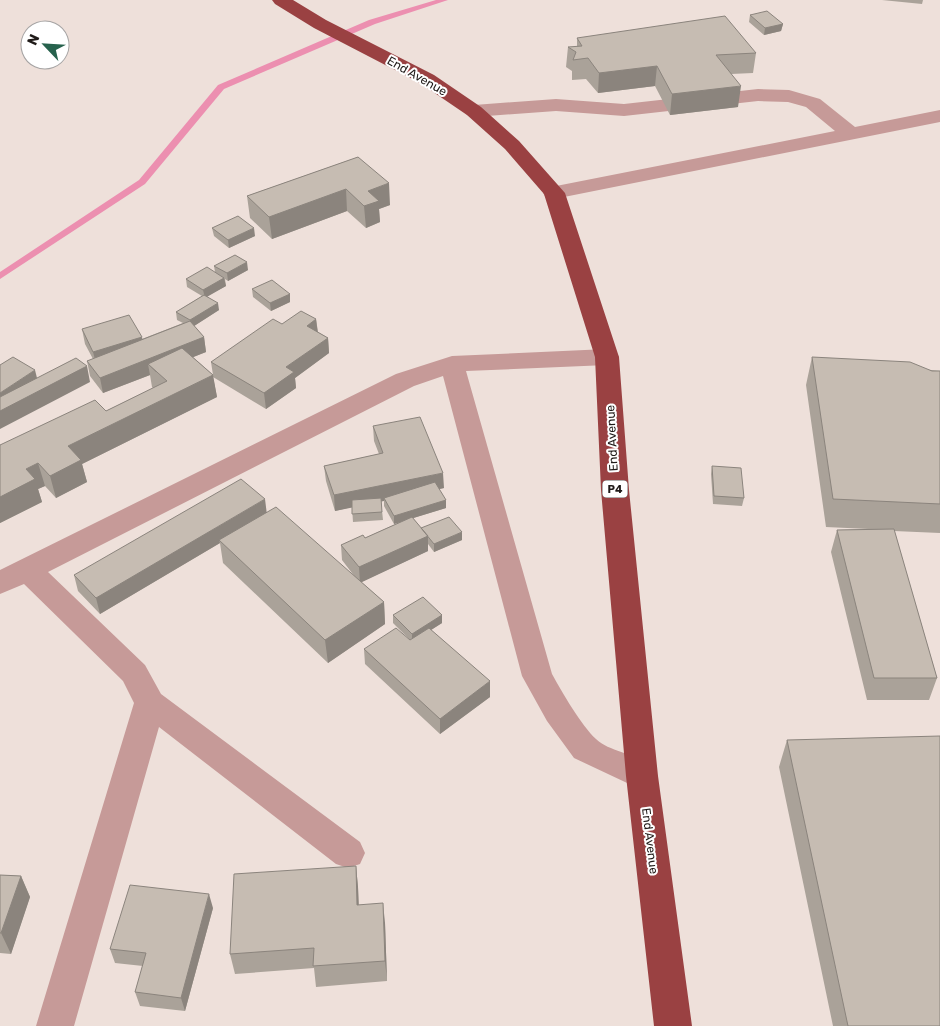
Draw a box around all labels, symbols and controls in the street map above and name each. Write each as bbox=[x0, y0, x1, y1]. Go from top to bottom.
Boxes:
north arrow bbox=[20, 20, 70, 70]
text: N bbox=[24, 32, 44, 48]
street label: End Avenue bbox=[385, 53, 449, 99]
street label: End Avenue bbox=[603, 404, 621, 471]
road number: P4 bbox=[602, 480, 628, 498]
street label: End Avenue bbox=[639, 807, 661, 875]

